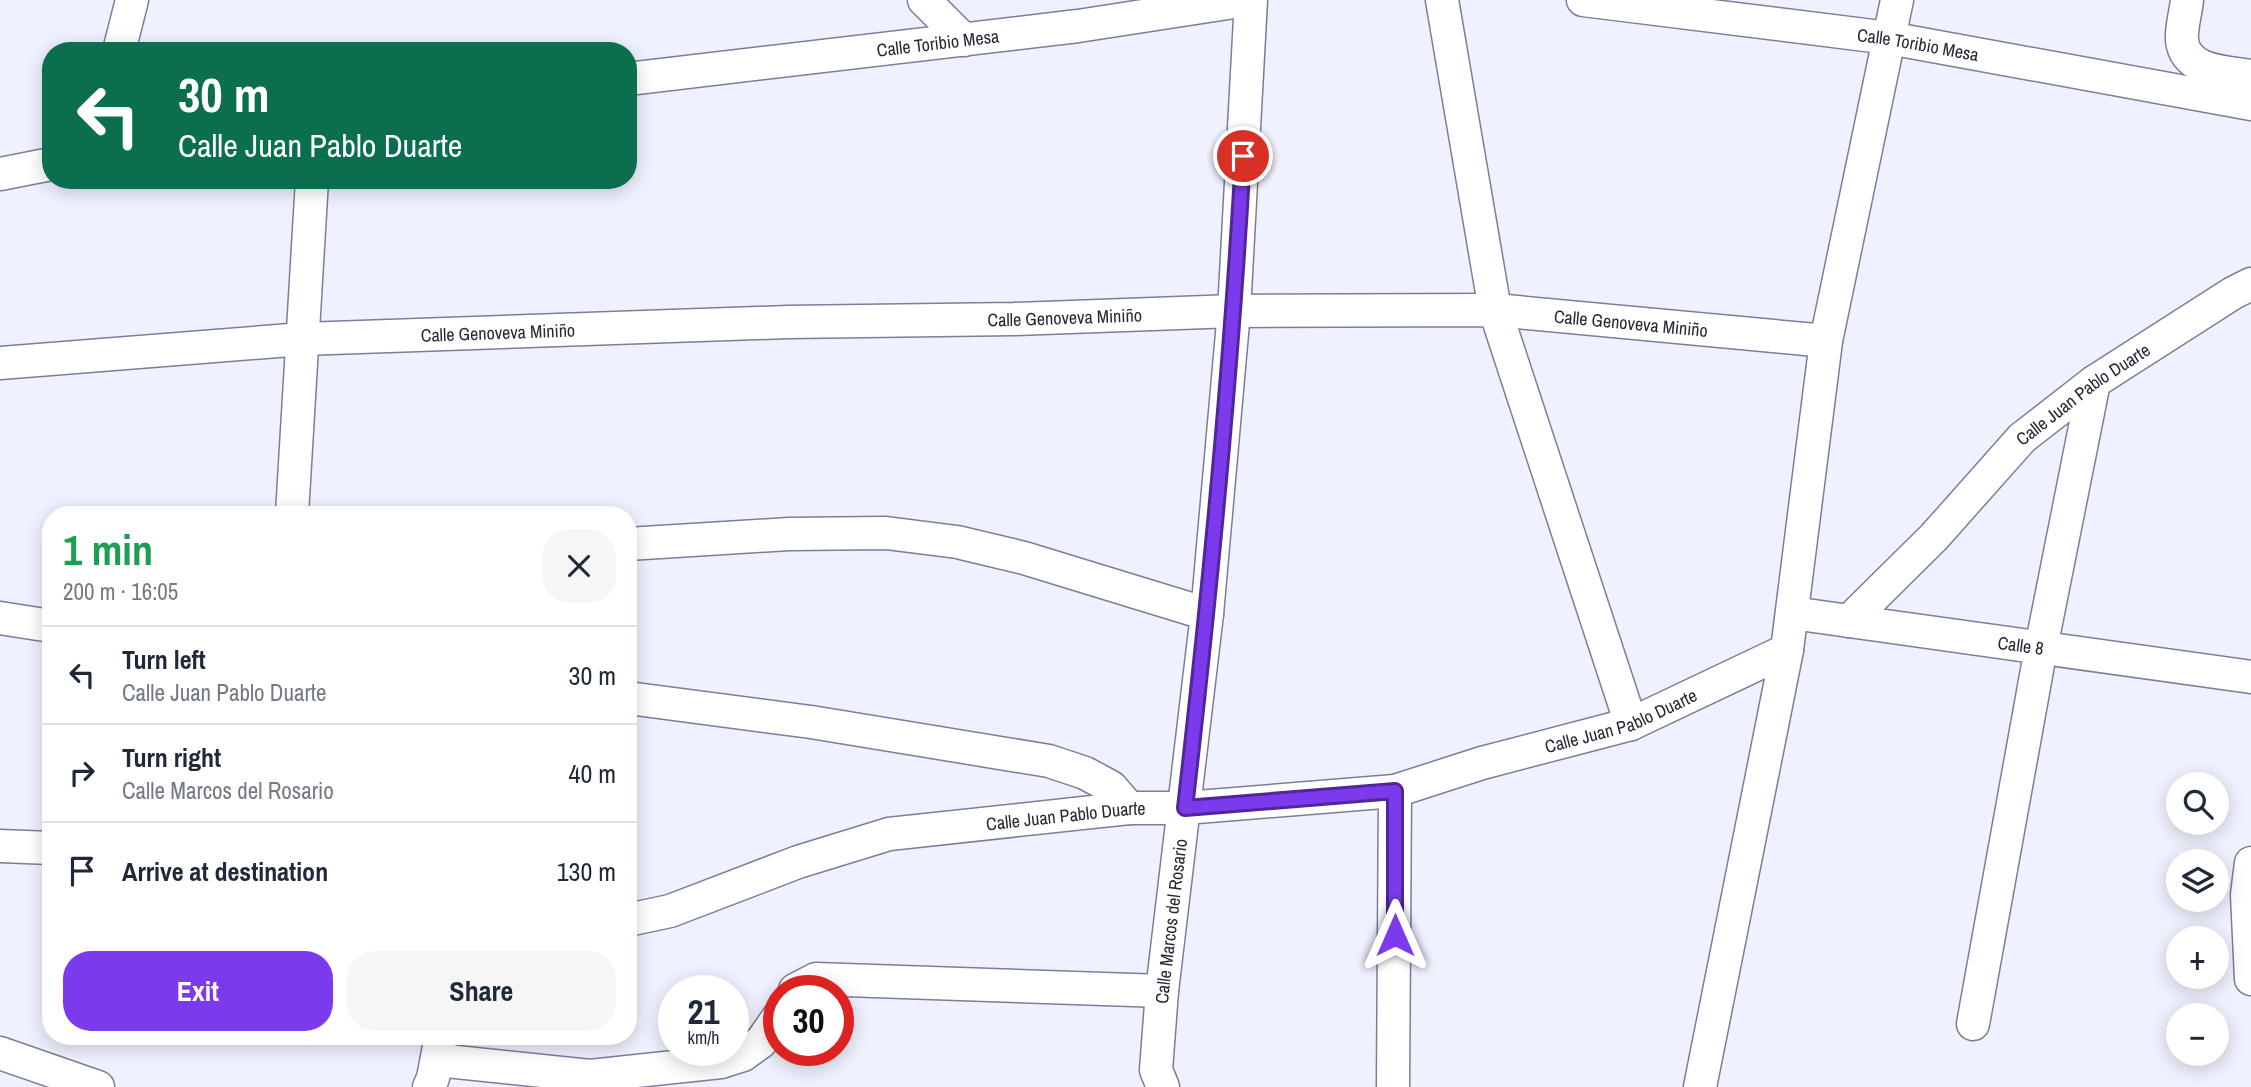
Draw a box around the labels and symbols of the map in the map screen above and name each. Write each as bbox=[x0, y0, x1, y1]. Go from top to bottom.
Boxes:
street label: Calle Toribio Mesa bbox=[1856, 22, 1981, 67]
street label: Calle Toribio Mesa bbox=[875, 23, 1000, 62]
pin bbox=[1213, 126, 1273, 186]
street label: Calle Genoveva Miniño bbox=[987, 302, 1142, 332]
street label: Calle Genoveva Miniño bbox=[1553, 303, 1709, 342]
street label: Calle Genoveva Miniño bbox=[420, 317, 576, 347]
street label: Calle Juan Pablo Duarte bbox=[2010, 337, 2155, 451]
street label: Calle 8 bbox=[1996, 629, 2045, 660]
street label: Calle Juan Pablo Duarte bbox=[1542, 682, 1701, 759]
street label: Calle Juan Pablo Duarte bbox=[985, 796, 1145, 836]
street label: Calle Marcos del Rosario bbox=[1149, 837, 1193, 1004]
position arrow bbox=[1358, 898, 1432, 972]
speed limit sign: 30 bbox=[763, 975, 854, 1066]

